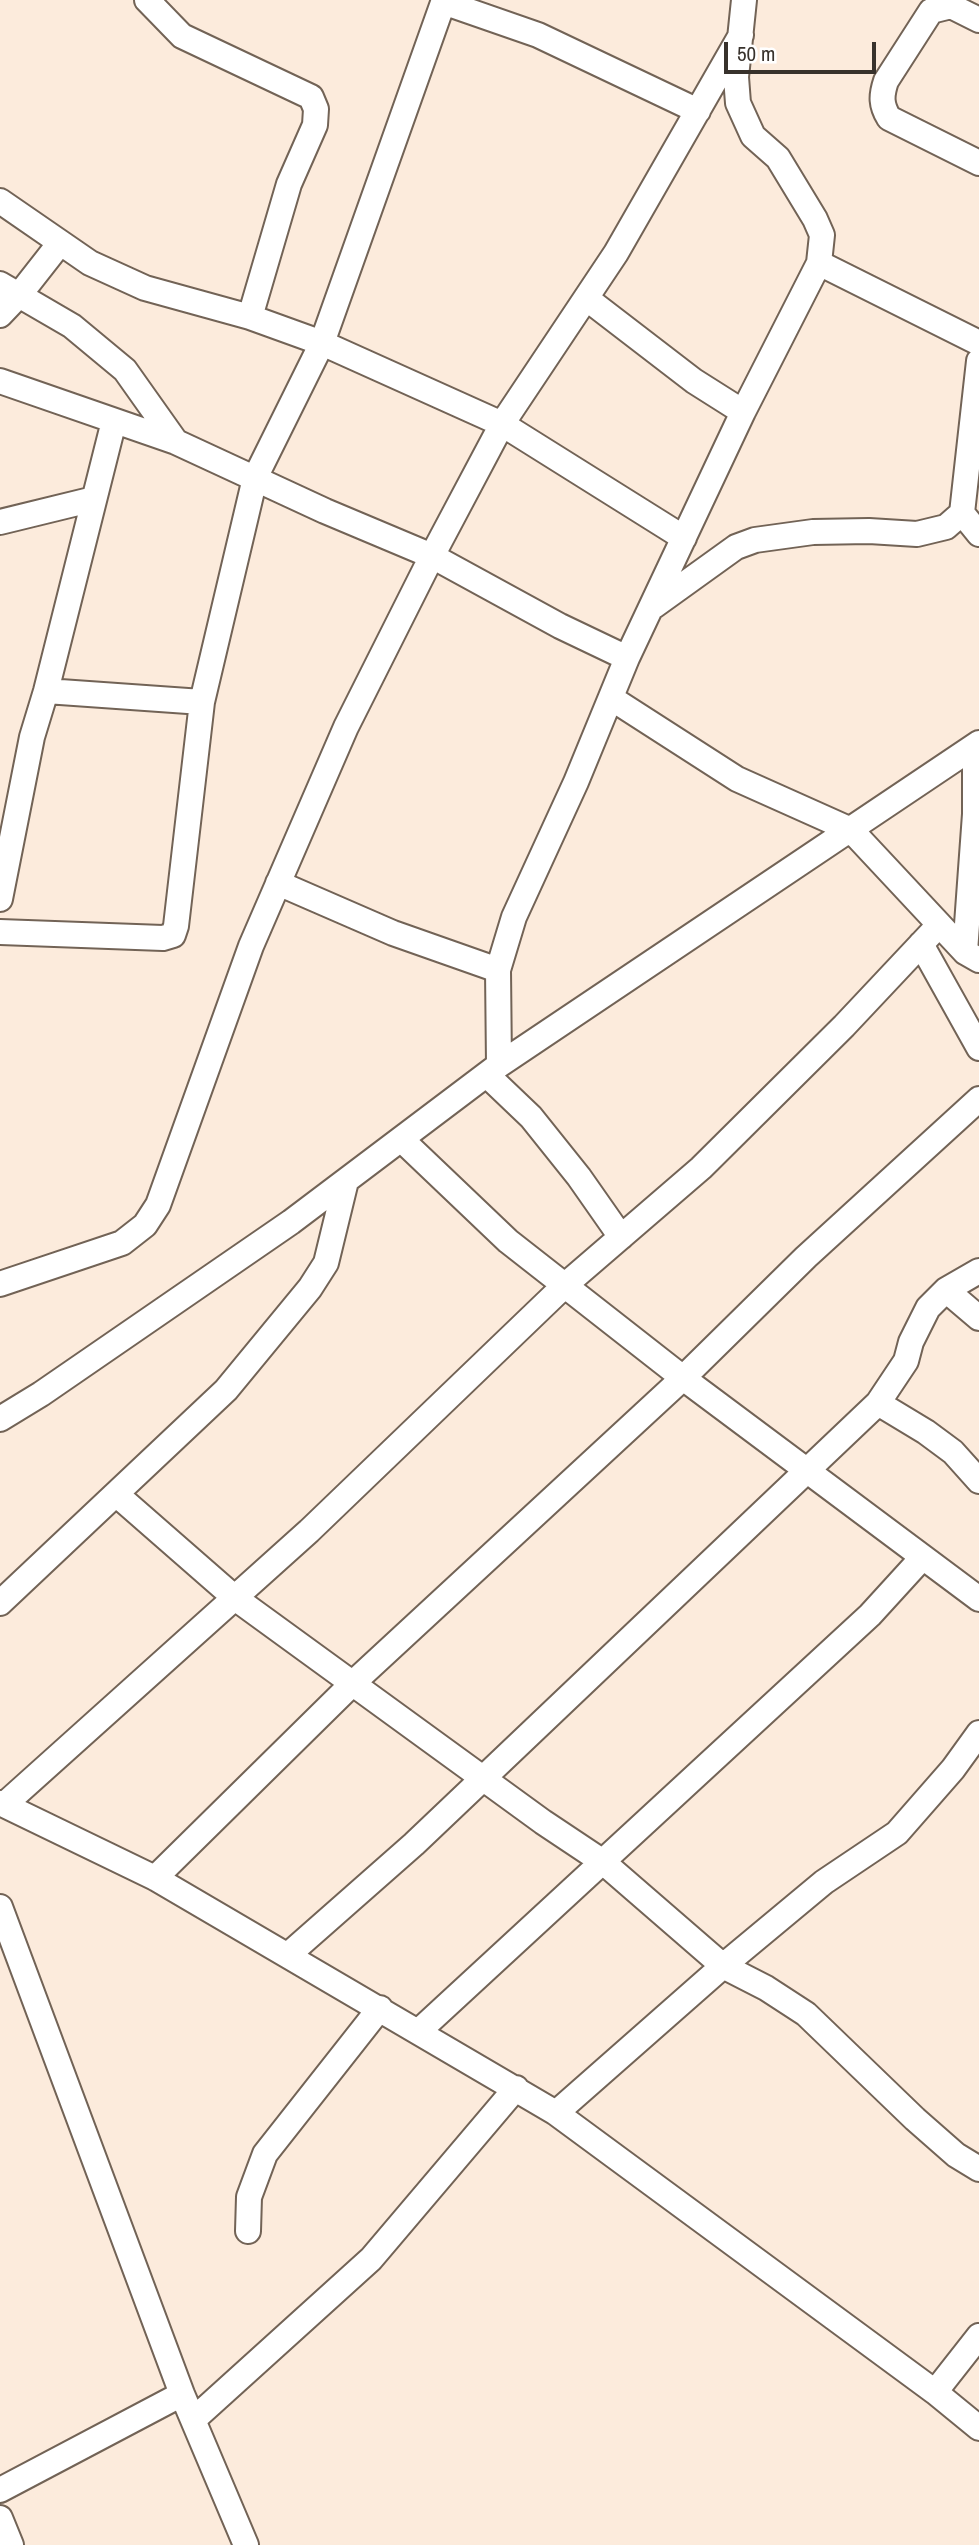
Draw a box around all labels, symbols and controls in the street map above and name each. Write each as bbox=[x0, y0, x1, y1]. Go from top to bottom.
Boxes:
scale bar bbox=[727, 28, 879, 72]
text: 50 m bbox=[737, 39, 775, 68]

